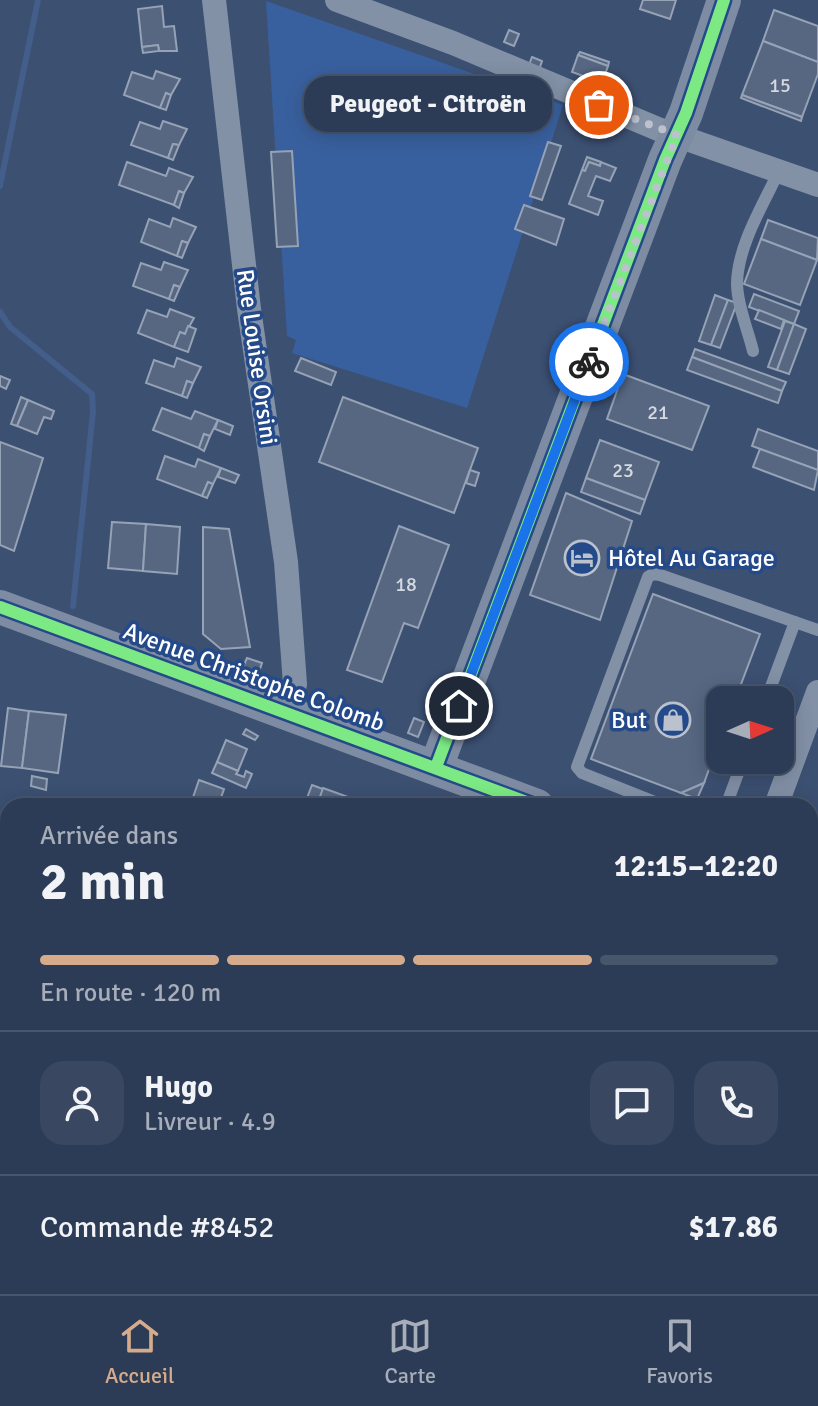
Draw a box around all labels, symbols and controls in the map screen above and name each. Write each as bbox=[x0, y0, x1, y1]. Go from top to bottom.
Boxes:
pin bbox=[565, 71, 633, 139]
house number: 15 bbox=[769, 73, 791, 98]
callout: Peugeot - Citroën bbox=[303, 77, 551, 133]
icon: bag bbox=[577, 83, 621, 127]
text: Peugeot - Citroën bbox=[329, 88, 527, 120]
street label: Rue Louise Orsini bbox=[230, 267, 284, 447]
courier bbox=[549, 322, 629, 402]
icon: bike bbox=[567, 340, 611, 384]
house number: 21 bbox=[647, 400, 669, 425]
house number: 23 bbox=[612, 458, 634, 483]
hotel icon: Hôtel Au Garage bbox=[563, 539, 601, 577]
place label: Hôtel Au Garage bbox=[608, 543, 775, 573]
house number: 18 bbox=[395, 572, 417, 597]
street label: Avenue Christophe Colomb bbox=[119, 616, 389, 738]
pin bbox=[425, 672, 493, 740]
icon: home bbox=[437, 684, 481, 728]
north arrow bbox=[706, 686, 794, 774]
map controls bbox=[706, 686, 794, 774]
shop icon: But bbox=[654, 701, 692, 739]
place label: But bbox=[611, 705, 647, 735]
text: Arrivée dans bbox=[40, 820, 178, 852]
text: 12:15–12:20 bbox=[614, 848, 778, 885]
text: 2 min bbox=[40, 850, 166, 914]
text: En route · 120 m bbox=[40, 977, 221, 1009]
button: person bbox=[40, 1061, 124, 1145]
button: chat bbox=[590, 1061, 674, 1145]
button: phone bbox=[694, 1061, 778, 1145]
text: Hugo bbox=[144, 1069, 213, 1106]
text: Livreur · 4.9 bbox=[144, 1106, 276, 1138]
text: Commande #8452 bbox=[40, 1209, 275, 1246]
text: $17.86 bbox=[688, 1209, 778, 1246]
tab: Accueil bbox=[105, 1314, 174, 1389]
tab: Carte bbox=[385, 1314, 436, 1389]
tab: Favoris bbox=[646, 1314, 713, 1389]

